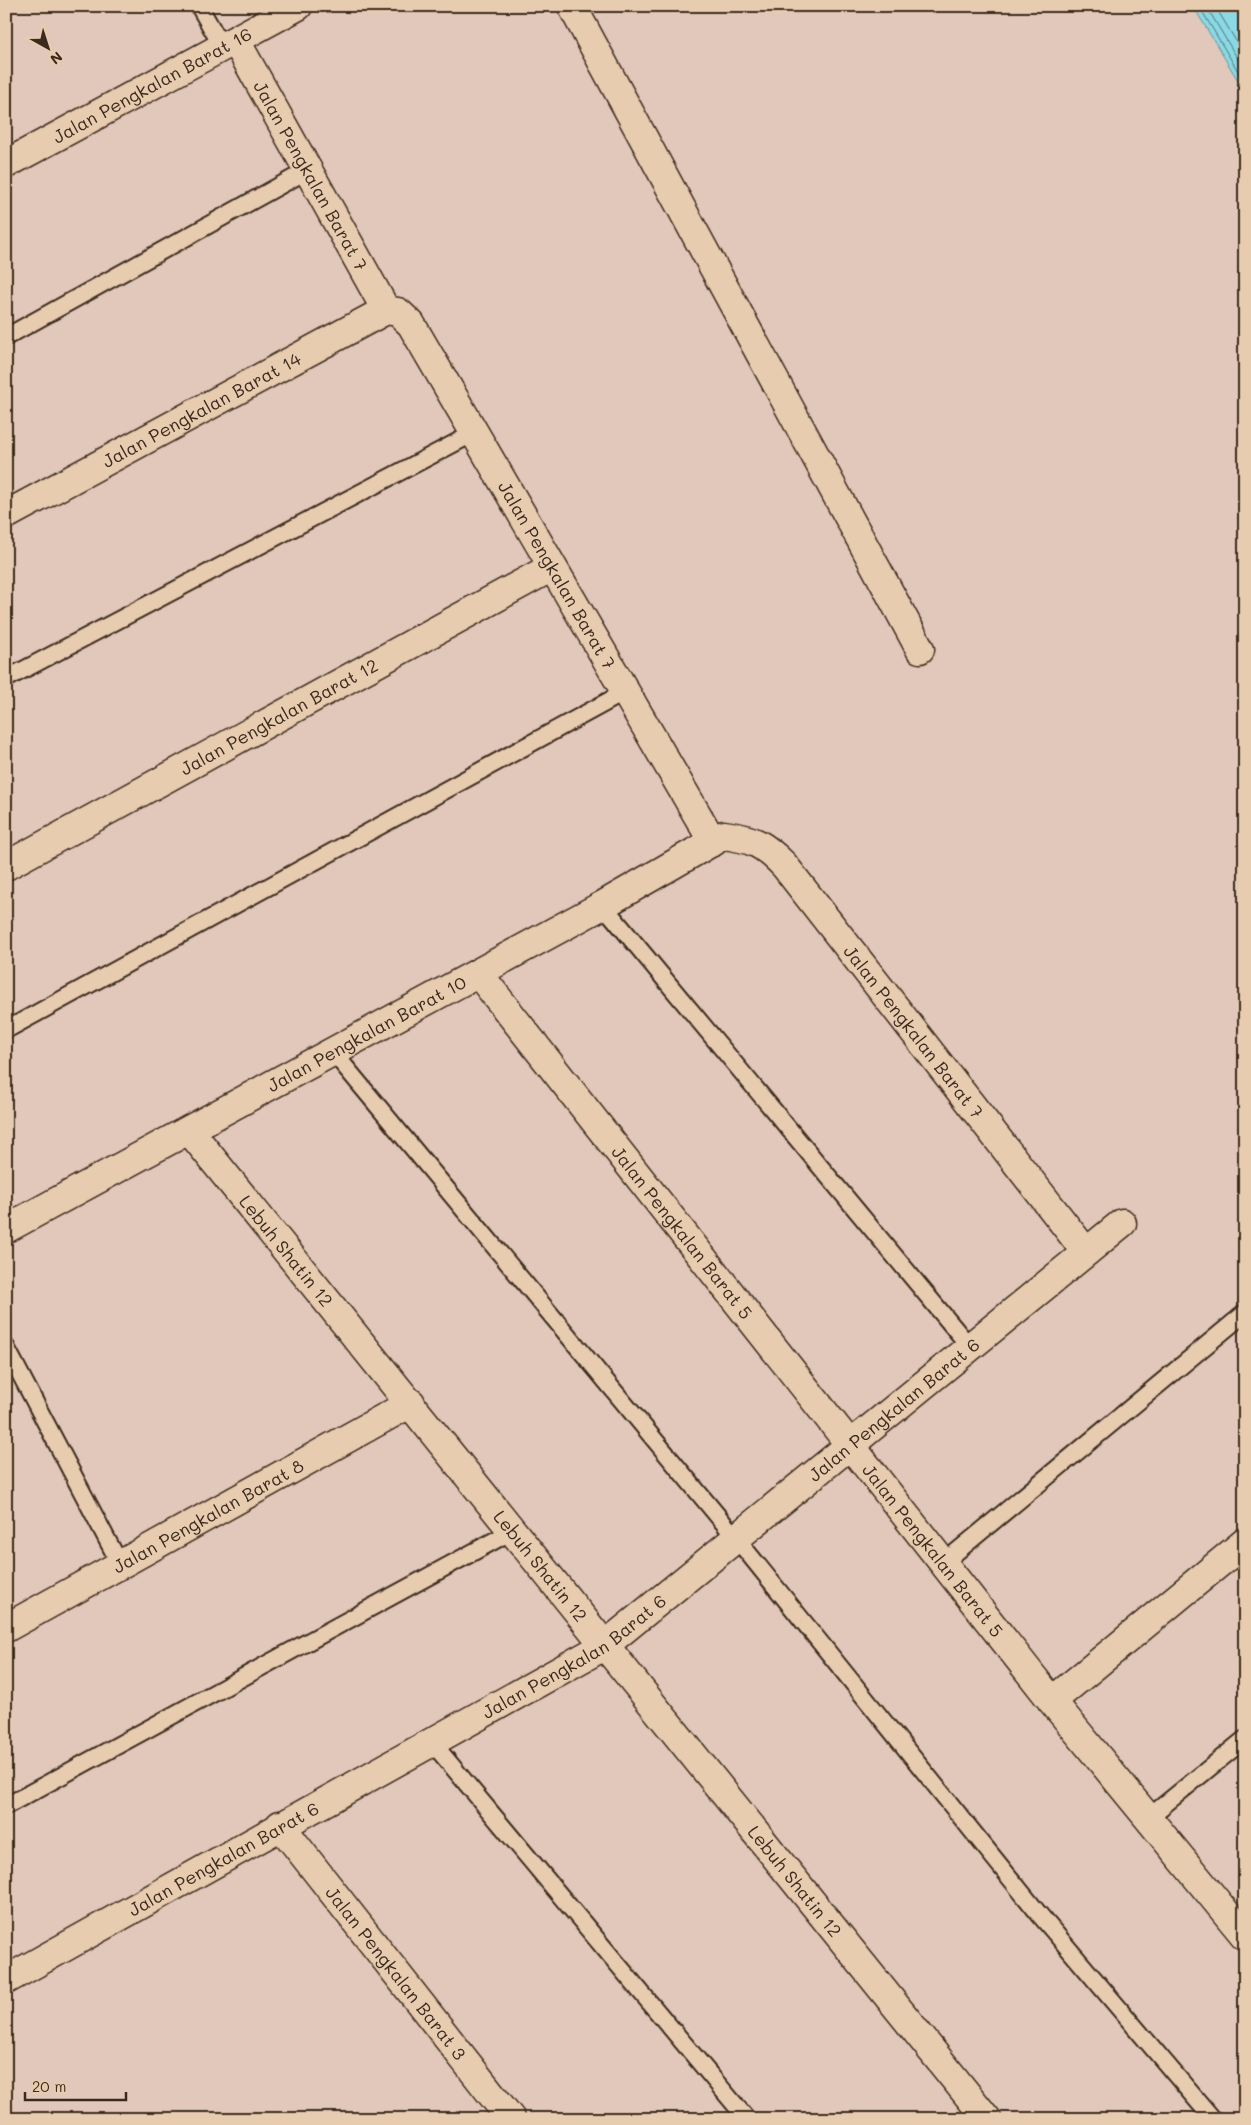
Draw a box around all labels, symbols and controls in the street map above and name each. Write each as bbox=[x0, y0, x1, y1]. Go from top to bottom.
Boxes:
street label: Jalan Pengkalan Barat 16 bbox=[48, 21, 256, 149]
north arrow bbox=[22, 22, 72, 72]
text: N bbox=[46, 48, 67, 69]
street label: Jalan Pengkalan Barat 7 bbox=[248, 76, 374, 275]
street label: Jalan Pengkalan Barat 14 bbox=[98, 346, 305, 473]
street label: Jalan Pengkalan Barat 7 bbox=[493, 476, 621, 673]
street label: Jalan Pengkalan Barat 12 bbox=[176, 653, 382, 780]
street label: Jalan Pengkalan Barat 7 bbox=[839, 940, 989, 1123]
street label: Jalan Pengkalan Barat 10 bbox=[263, 970, 470, 1097]
street label: Jalan Pengkalan Barat 5 bbox=[607, 1141, 758, 1324]
street label: Lebuh Shatin 12 bbox=[234, 1190, 339, 1311]
street label: Jalan Pengkalan Barat 6 bbox=[803, 1332, 984, 1487]
street label: Jalan Pengkalan Barat 8 bbox=[108, 1453, 308, 1578]
street label: Jalan Pengkalan Barat 5 bbox=[857, 1459, 1009, 1642]
street label: Lebuh Shatin 12 bbox=[488, 1505, 593, 1627]
street label: Jalan Pengkalan Barat 6 bbox=[477, 1588, 671, 1724]
street label: Jalan Pengkalan Barat 6 bbox=[124, 1796, 323, 1921]
street label: Lebuh Shatin 12 bbox=[743, 1820, 847, 1942]
street label: Jalan Pengkalan Barat 3 bbox=[320, 1881, 472, 2065]
scale bar bbox=[25, 2070, 126, 2102]
text: 20 m bbox=[32, 2076, 66, 2096]

